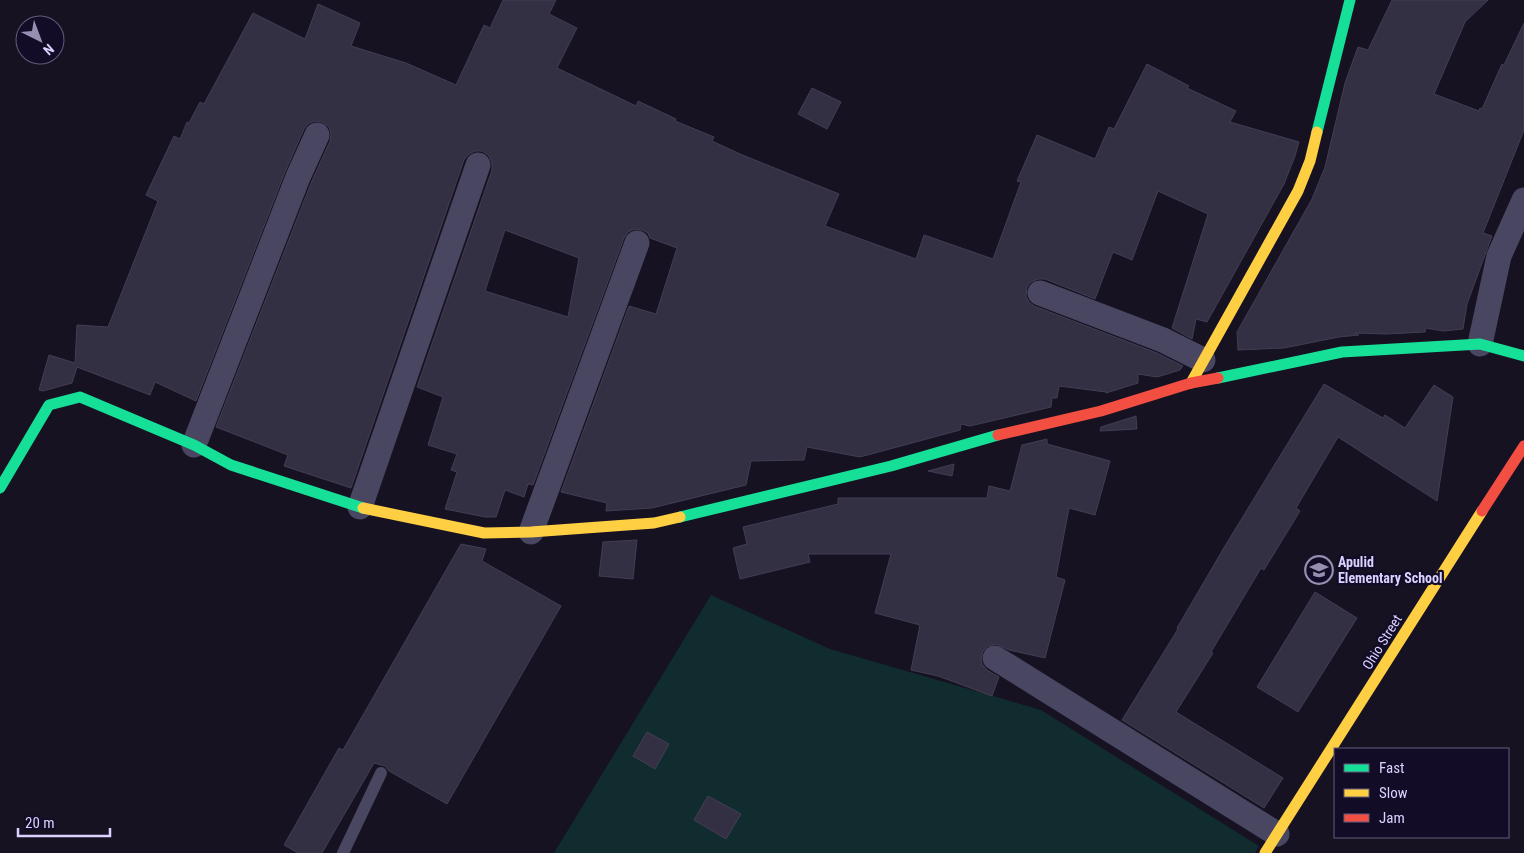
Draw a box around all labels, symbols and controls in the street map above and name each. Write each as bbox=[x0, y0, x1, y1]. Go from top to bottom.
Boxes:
north arrow bbox=[15, 15, 65, 65]
text: N bbox=[40, 41, 57, 58]
place label: Apulid Elementary School bbox=[1338, 554, 1443, 586]
school or university icon: Apulid Elementary School bbox=[1304, 555, 1334, 585]
street label: Ohio Street bbox=[1359, 612, 1405, 672]
legend bbox=[1334, 748, 1509, 838]
text: Fast bbox=[1379, 759, 1404, 777]
text: Slow bbox=[1379, 784, 1408, 802]
scale bar bbox=[18, 806, 110, 838]
text: Jam bbox=[1379, 809, 1405, 827]
text: 20 m bbox=[25, 814, 55, 832]

